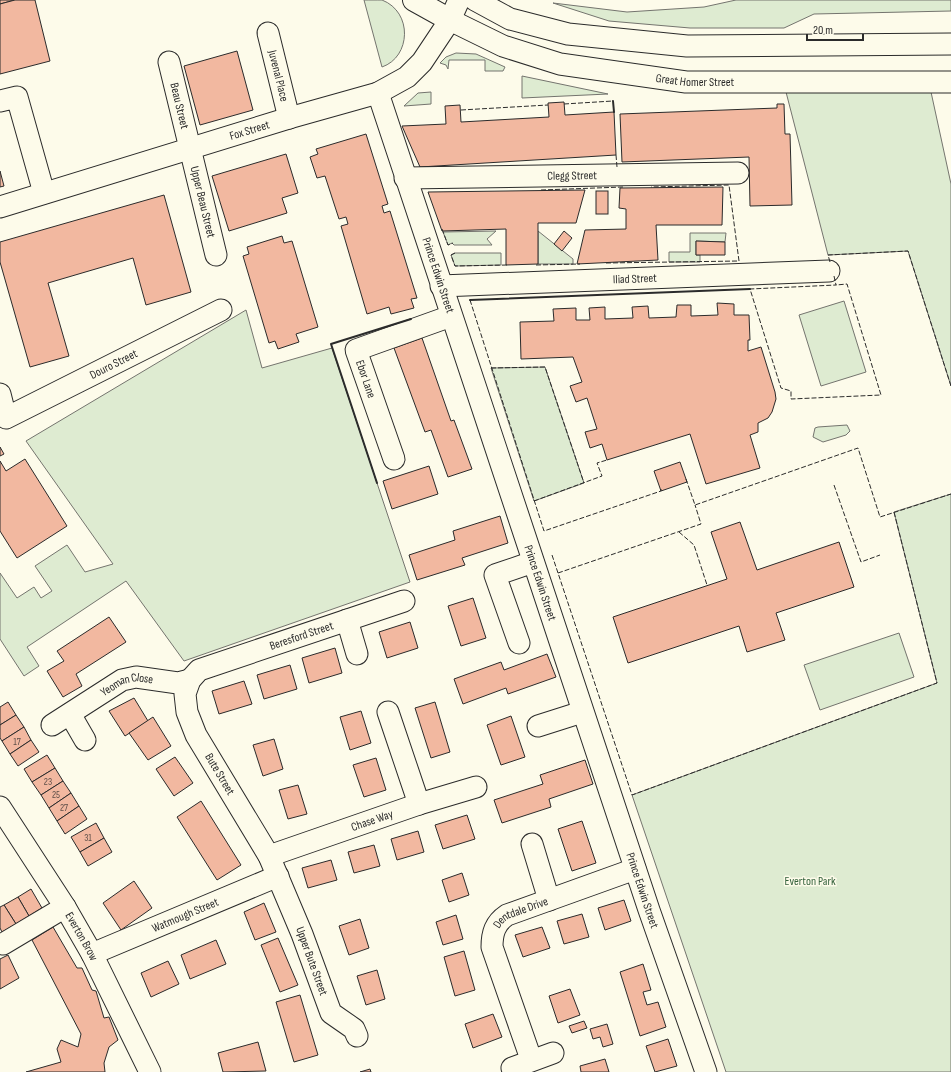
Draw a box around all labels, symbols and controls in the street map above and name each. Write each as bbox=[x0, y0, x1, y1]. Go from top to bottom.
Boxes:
scale bar bbox=[807, 16, 863, 42]
text: 20 m bbox=[813, 23, 833, 38]
street label: Juvenal Place bbox=[264, 48, 292, 103]
street label: Great Homer Street bbox=[655, 71, 735, 90]
street label: Beau Street bbox=[166, 81, 192, 131]
street label: Fox Street bbox=[228, 117, 272, 144]
street label: Upper Beau Street bbox=[187, 165, 219, 240]
street label: Clegg Street bbox=[547, 168, 597, 184]
street label: Prince Edwin Street bbox=[418, 236, 458, 315]
street label: Iliad Street bbox=[613, 271, 658, 287]
street label: Douro Street bbox=[87, 346, 140, 383]
street label: Ebor Lane bbox=[352, 358, 379, 400]
street label: Prince Edwin Street bbox=[520, 543, 560, 623]
street label: Beresford Street bbox=[268, 618, 336, 654]
street label: Yeoman Close bbox=[98, 670, 154, 700]
house number: 17 bbox=[13, 736, 21, 748]
street label: Bute Street bbox=[201, 751, 238, 798]
house number: 23 bbox=[44, 776, 52, 788]
house number: 25 bbox=[52, 789, 60, 801]
house number: 27 bbox=[60, 802, 68, 814]
street label: Chase Way bbox=[349, 806, 395, 835]
house number: 31 bbox=[84, 832, 92, 844]
street label: Prince Edwin Street bbox=[622, 851, 662, 930]
park label: Everton Park bbox=[784, 874, 836, 889]
street label: Dentdale Drive bbox=[490, 894, 550, 931]
street label: Watmough Street bbox=[150, 895, 221, 936]
street label: Everton Brow bbox=[61, 909, 101, 964]
street label: Upper Bute Street bbox=[292, 925, 331, 998]

